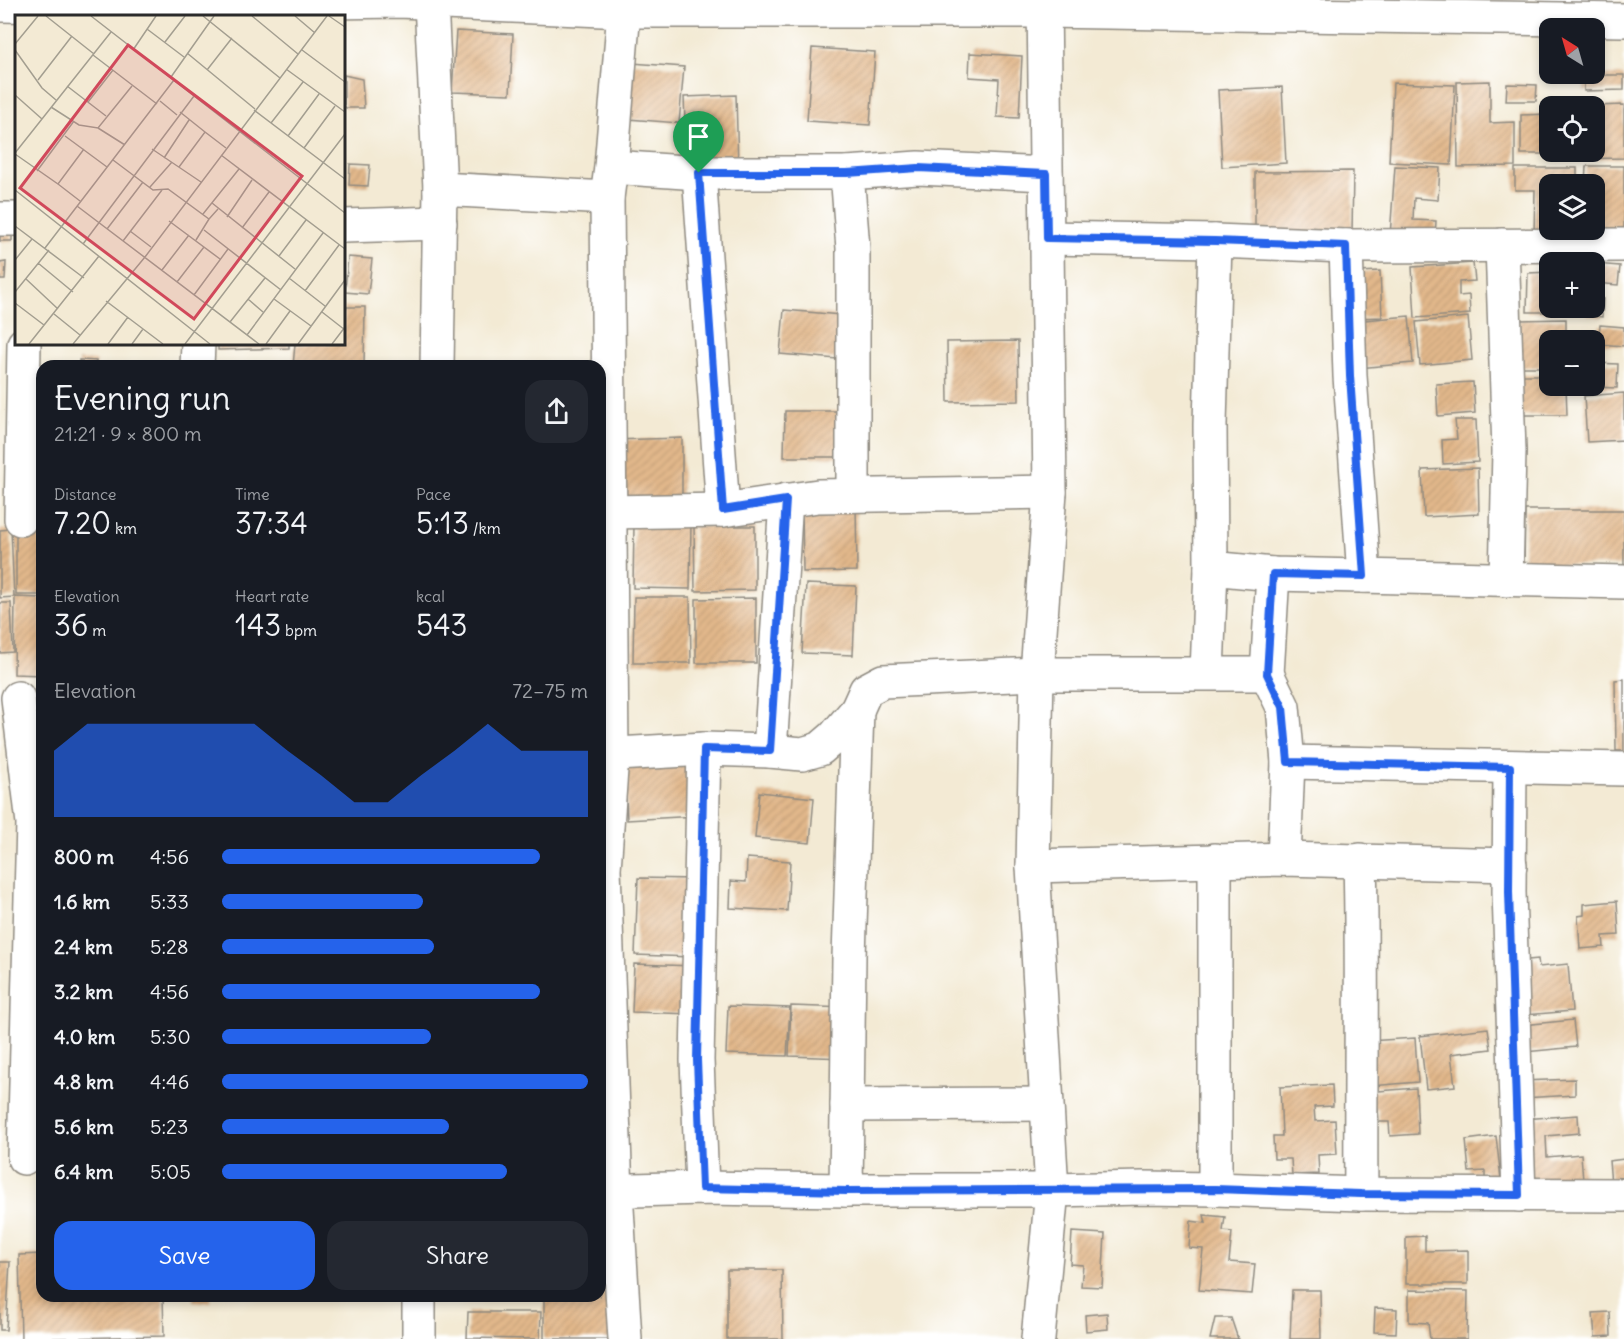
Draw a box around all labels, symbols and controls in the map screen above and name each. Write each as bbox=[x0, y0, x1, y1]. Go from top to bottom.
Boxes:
inset map bbox=[15, 15, 345, 345]
north arrow bbox=[1539, 18, 1605, 84]
map controls bbox=[1539, 18, 1605, 396]
button: locate bbox=[1539, 96, 1605, 162]
pin bbox=[673, 111, 724, 173]
icon: arrive bbox=[682, 120, 715, 153]
button: layers bbox=[1539, 174, 1605, 240]
button: + bbox=[1539, 252, 1605, 318]
button: − bbox=[1539, 330, 1605, 396]
text: Evening run bbox=[54, 377, 230, 419]
button: share bbox=[525, 380, 588, 443]
text: 21:21 · 9 × 800 m bbox=[54, 421, 202, 446]
text: Distance bbox=[54, 484, 116, 504]
text: Time bbox=[235, 484, 270, 504]
text: Pace bbox=[416, 484, 451, 504]
text: 7.20 bbox=[54, 504, 111, 542]
text: 37:34 bbox=[235, 504, 308, 542]
text: 5:13 bbox=[416, 504, 469, 542]
text: km bbox=[111, 518, 137, 538]
text: /km bbox=[469, 518, 501, 538]
text: Elevation bbox=[54, 586, 120, 606]
text: Heart rate bbox=[235, 586, 309, 606]
text: kcal bbox=[416, 586, 445, 606]
text: 36 bbox=[54, 606, 88, 644]
text: 143 bbox=[235, 606, 281, 644]
text: 543 bbox=[416, 606, 468, 644]
text: m bbox=[88, 620, 106, 640]
text: bpm bbox=[281, 620, 317, 640]
text: Elevation bbox=[54, 678, 136, 703]
text: 72–75 m bbox=[512, 678, 588, 703]
text: 800 m bbox=[54, 844, 114, 869]
text: 4:56 bbox=[150, 844, 189, 869]
text: 1.6 km bbox=[54, 889, 110, 914]
text: 5:33 bbox=[150, 889, 189, 914]
text: 2.4 km bbox=[54, 934, 113, 959]
text: 5:28 bbox=[150, 934, 189, 959]
text: 3.2 km bbox=[54, 979, 113, 1004]
text: 4:56 bbox=[150, 979, 189, 1004]
text: 4.0 km bbox=[54, 1024, 115, 1049]
text: 5:30 bbox=[150, 1024, 191, 1049]
text: 4.8 km bbox=[54, 1069, 114, 1094]
text: 4:46 bbox=[150, 1069, 189, 1094]
text: 5.6 km bbox=[54, 1114, 114, 1139]
text: 5:23 bbox=[150, 1114, 188, 1139]
text: 6.4 km bbox=[54, 1159, 113, 1184]
text: 5:05 bbox=[150, 1159, 191, 1184]
button: Save bbox=[54, 1221, 315, 1290]
button: Share bbox=[327, 1221, 588, 1290]

